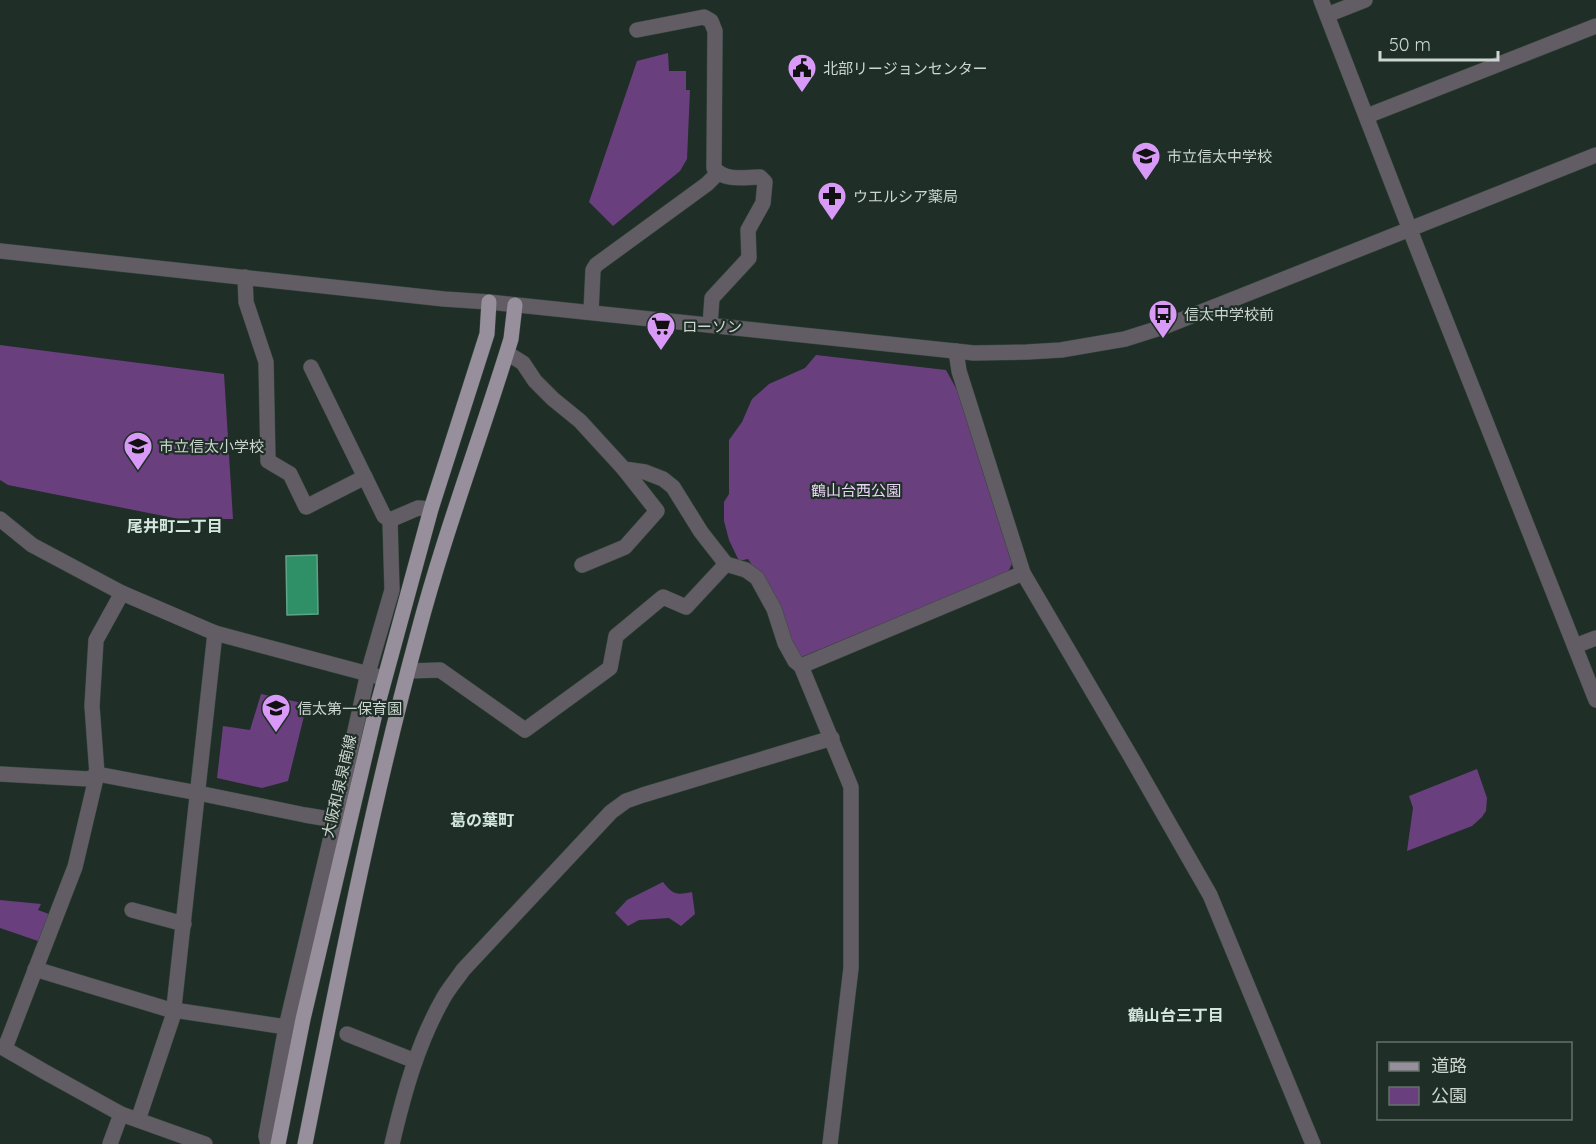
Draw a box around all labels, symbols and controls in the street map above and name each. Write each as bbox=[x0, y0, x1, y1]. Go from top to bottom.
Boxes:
scale bar bbox=[1380, 24, 1498, 62]
text: 50 m bbox=[1389, 33, 1431, 56]
public building icon: 北部リージョンセンター bbox=[786, 52, 818, 94]
place label: 北部リージョンセンター bbox=[823, 59, 988, 78]
school or university icon: 市立信太中学校 bbox=[1130, 140, 1162, 182]
place label: 市立信太中学校 bbox=[1167, 147, 1272, 166]
pharmacy icon: ウエルシア薬局 bbox=[816, 180, 848, 222]
place label: ウエルシア薬局 bbox=[853, 187, 958, 206]
bus stop icon: 信太中学校前 bbox=[1147, 298, 1179, 340]
place label: 信太中学校前 bbox=[1184, 305, 1274, 324]
supermarket icon: ローソン bbox=[645, 310, 677, 352]
place label: ローソン bbox=[682, 317, 742, 336]
school or university icon: 市立信太小学校 bbox=[122, 430, 154, 472]
place label: 市立信太小学校 bbox=[159, 437, 264, 456]
park label: 鶴山台西公園 bbox=[811, 481, 901, 500]
district label: 尾井町二丁目 bbox=[127, 516, 223, 536]
school or university icon: 信太第一保育園 bbox=[260, 692, 292, 734]
place label: 信太第一保育園 bbox=[297, 699, 402, 718]
street label: 大阪和泉泉南線 bbox=[318, 733, 360, 839]
district label: 葛の葉町 bbox=[450, 810, 514, 830]
district label: 鶴山台三丁目 bbox=[1128, 1005, 1224, 1025]
legend bbox=[1377, 1042, 1572, 1120]
text: 道路 bbox=[1431, 1054, 1467, 1077]
text: 公園 bbox=[1431, 1084, 1467, 1107]

